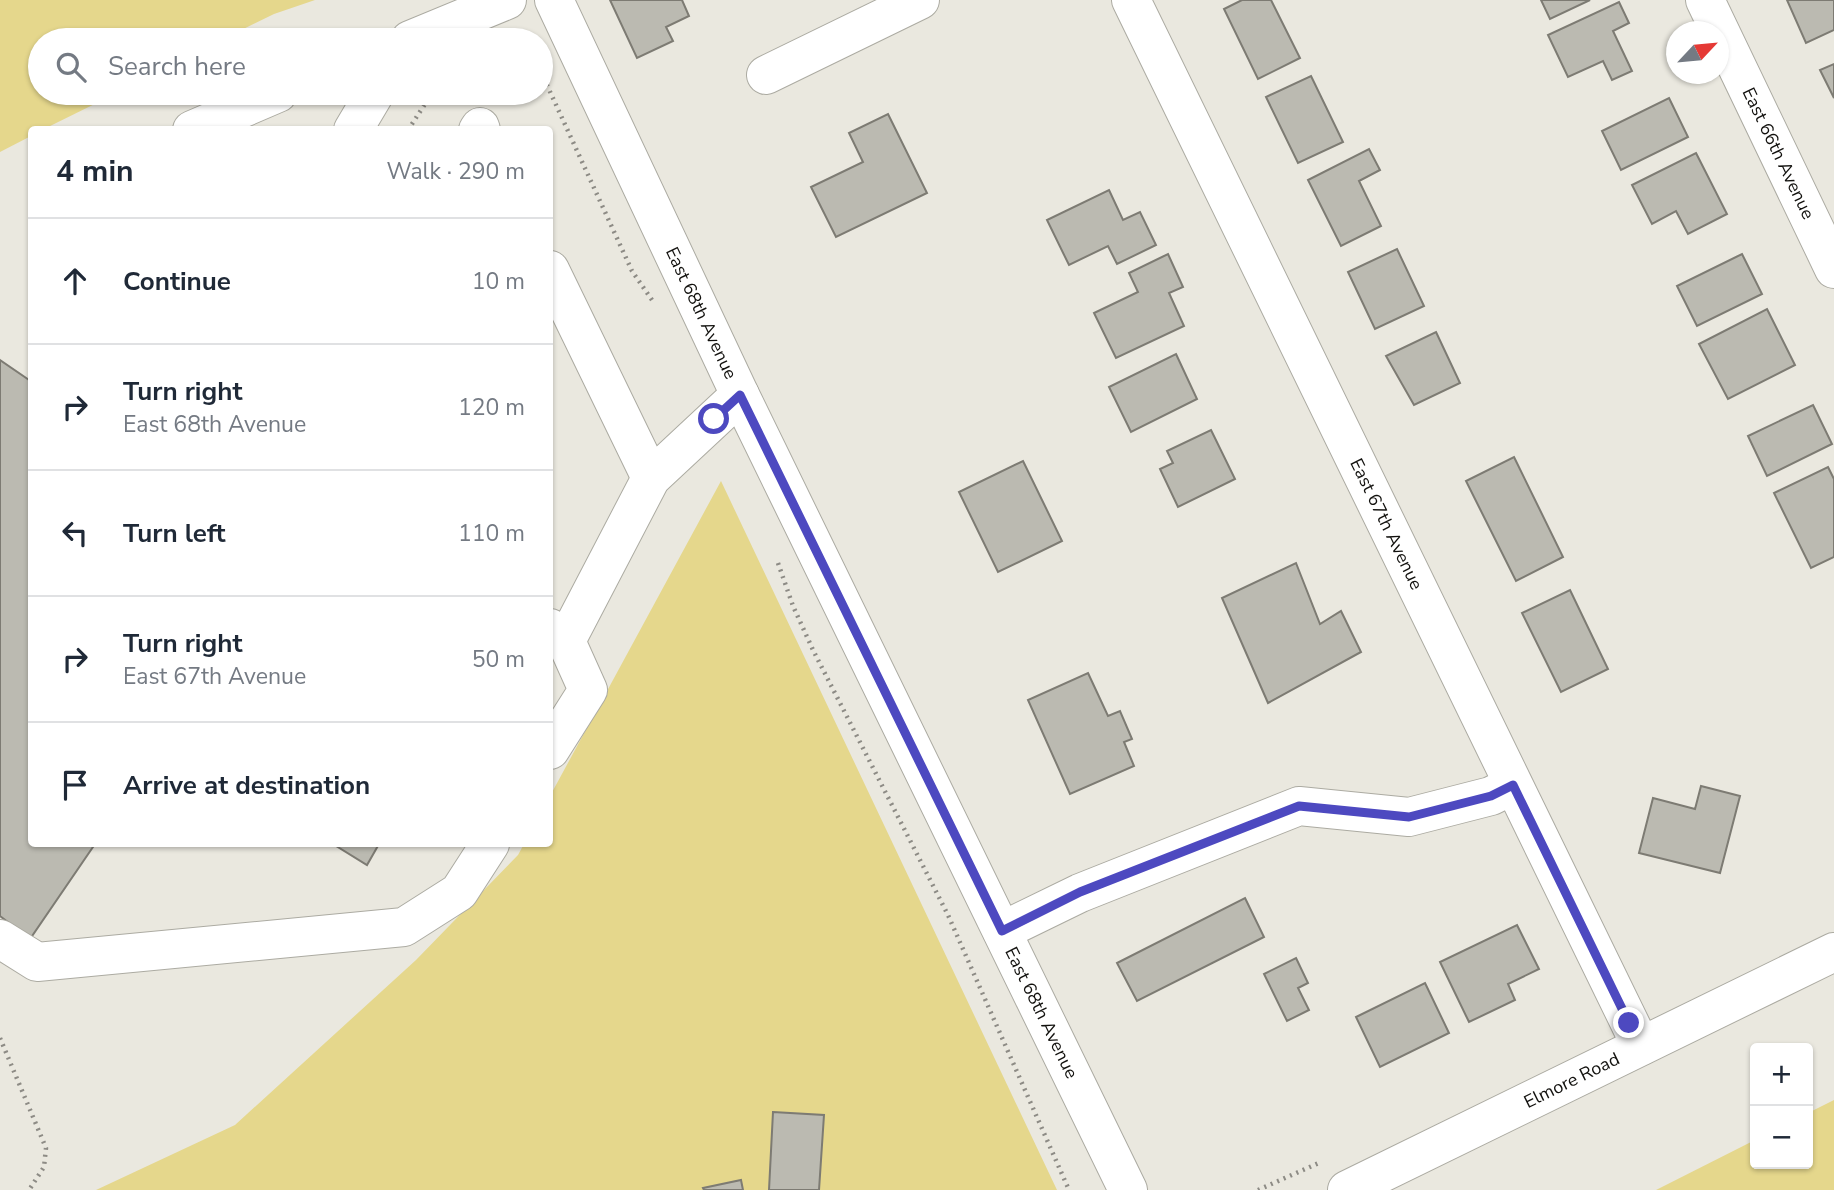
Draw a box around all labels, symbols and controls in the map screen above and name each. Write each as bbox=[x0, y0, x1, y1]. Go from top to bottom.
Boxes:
north arrow bbox=[1666, 21, 1729, 84]
search box bbox=[28, 28, 553, 105]
icon: search bbox=[52, 48, 90, 86]
text: Search here bbox=[108, 49, 246, 84]
street label: East 66th Avenue bbox=[1737, 83, 1820, 223]
text: 4 min bbox=[56, 151, 134, 192]
text: Walk · 290 m bbox=[386, 156, 525, 187]
street label: East 68th Avenue bbox=[660, 243, 743, 383]
icon: ahead bbox=[56, 262, 94, 300]
text: Continue bbox=[123, 264, 231, 299]
text: 10 m bbox=[472, 266, 525, 297]
text: Turn right bbox=[123, 374, 242, 409]
icon: right bbox=[56, 388, 94, 426]
text: 120 m bbox=[458, 392, 525, 423]
route start bbox=[698, 403, 729, 434]
text: East 68th Avenue bbox=[123, 409, 306, 440]
street label: East 67th Avenue bbox=[1344, 454, 1429, 594]
icon: left bbox=[56, 514, 94, 552]
text: Turn left bbox=[123, 516, 226, 551]
text: 110 m bbox=[458, 518, 525, 549]
text: Turn right bbox=[123, 626, 242, 661]
icon: right bbox=[56, 640, 94, 678]
text: 50 m bbox=[472, 644, 525, 675]
text: East 67th Avenue bbox=[123, 661, 306, 692]
icon: arrive bbox=[56, 766, 94, 804]
text: Arrive at destination bbox=[123, 768, 370, 803]
street label: East 68th Avenue bbox=[999, 943, 1084, 1083]
route end bbox=[1613, 1007, 1644, 1038]
map controls bbox=[1750, 1043, 1813, 1169]
button: + bbox=[1750, 1043, 1813, 1106]
street label: Elmore Road bbox=[1520, 1047, 1623, 1114]
button: − bbox=[1750, 1106, 1813, 1169]

